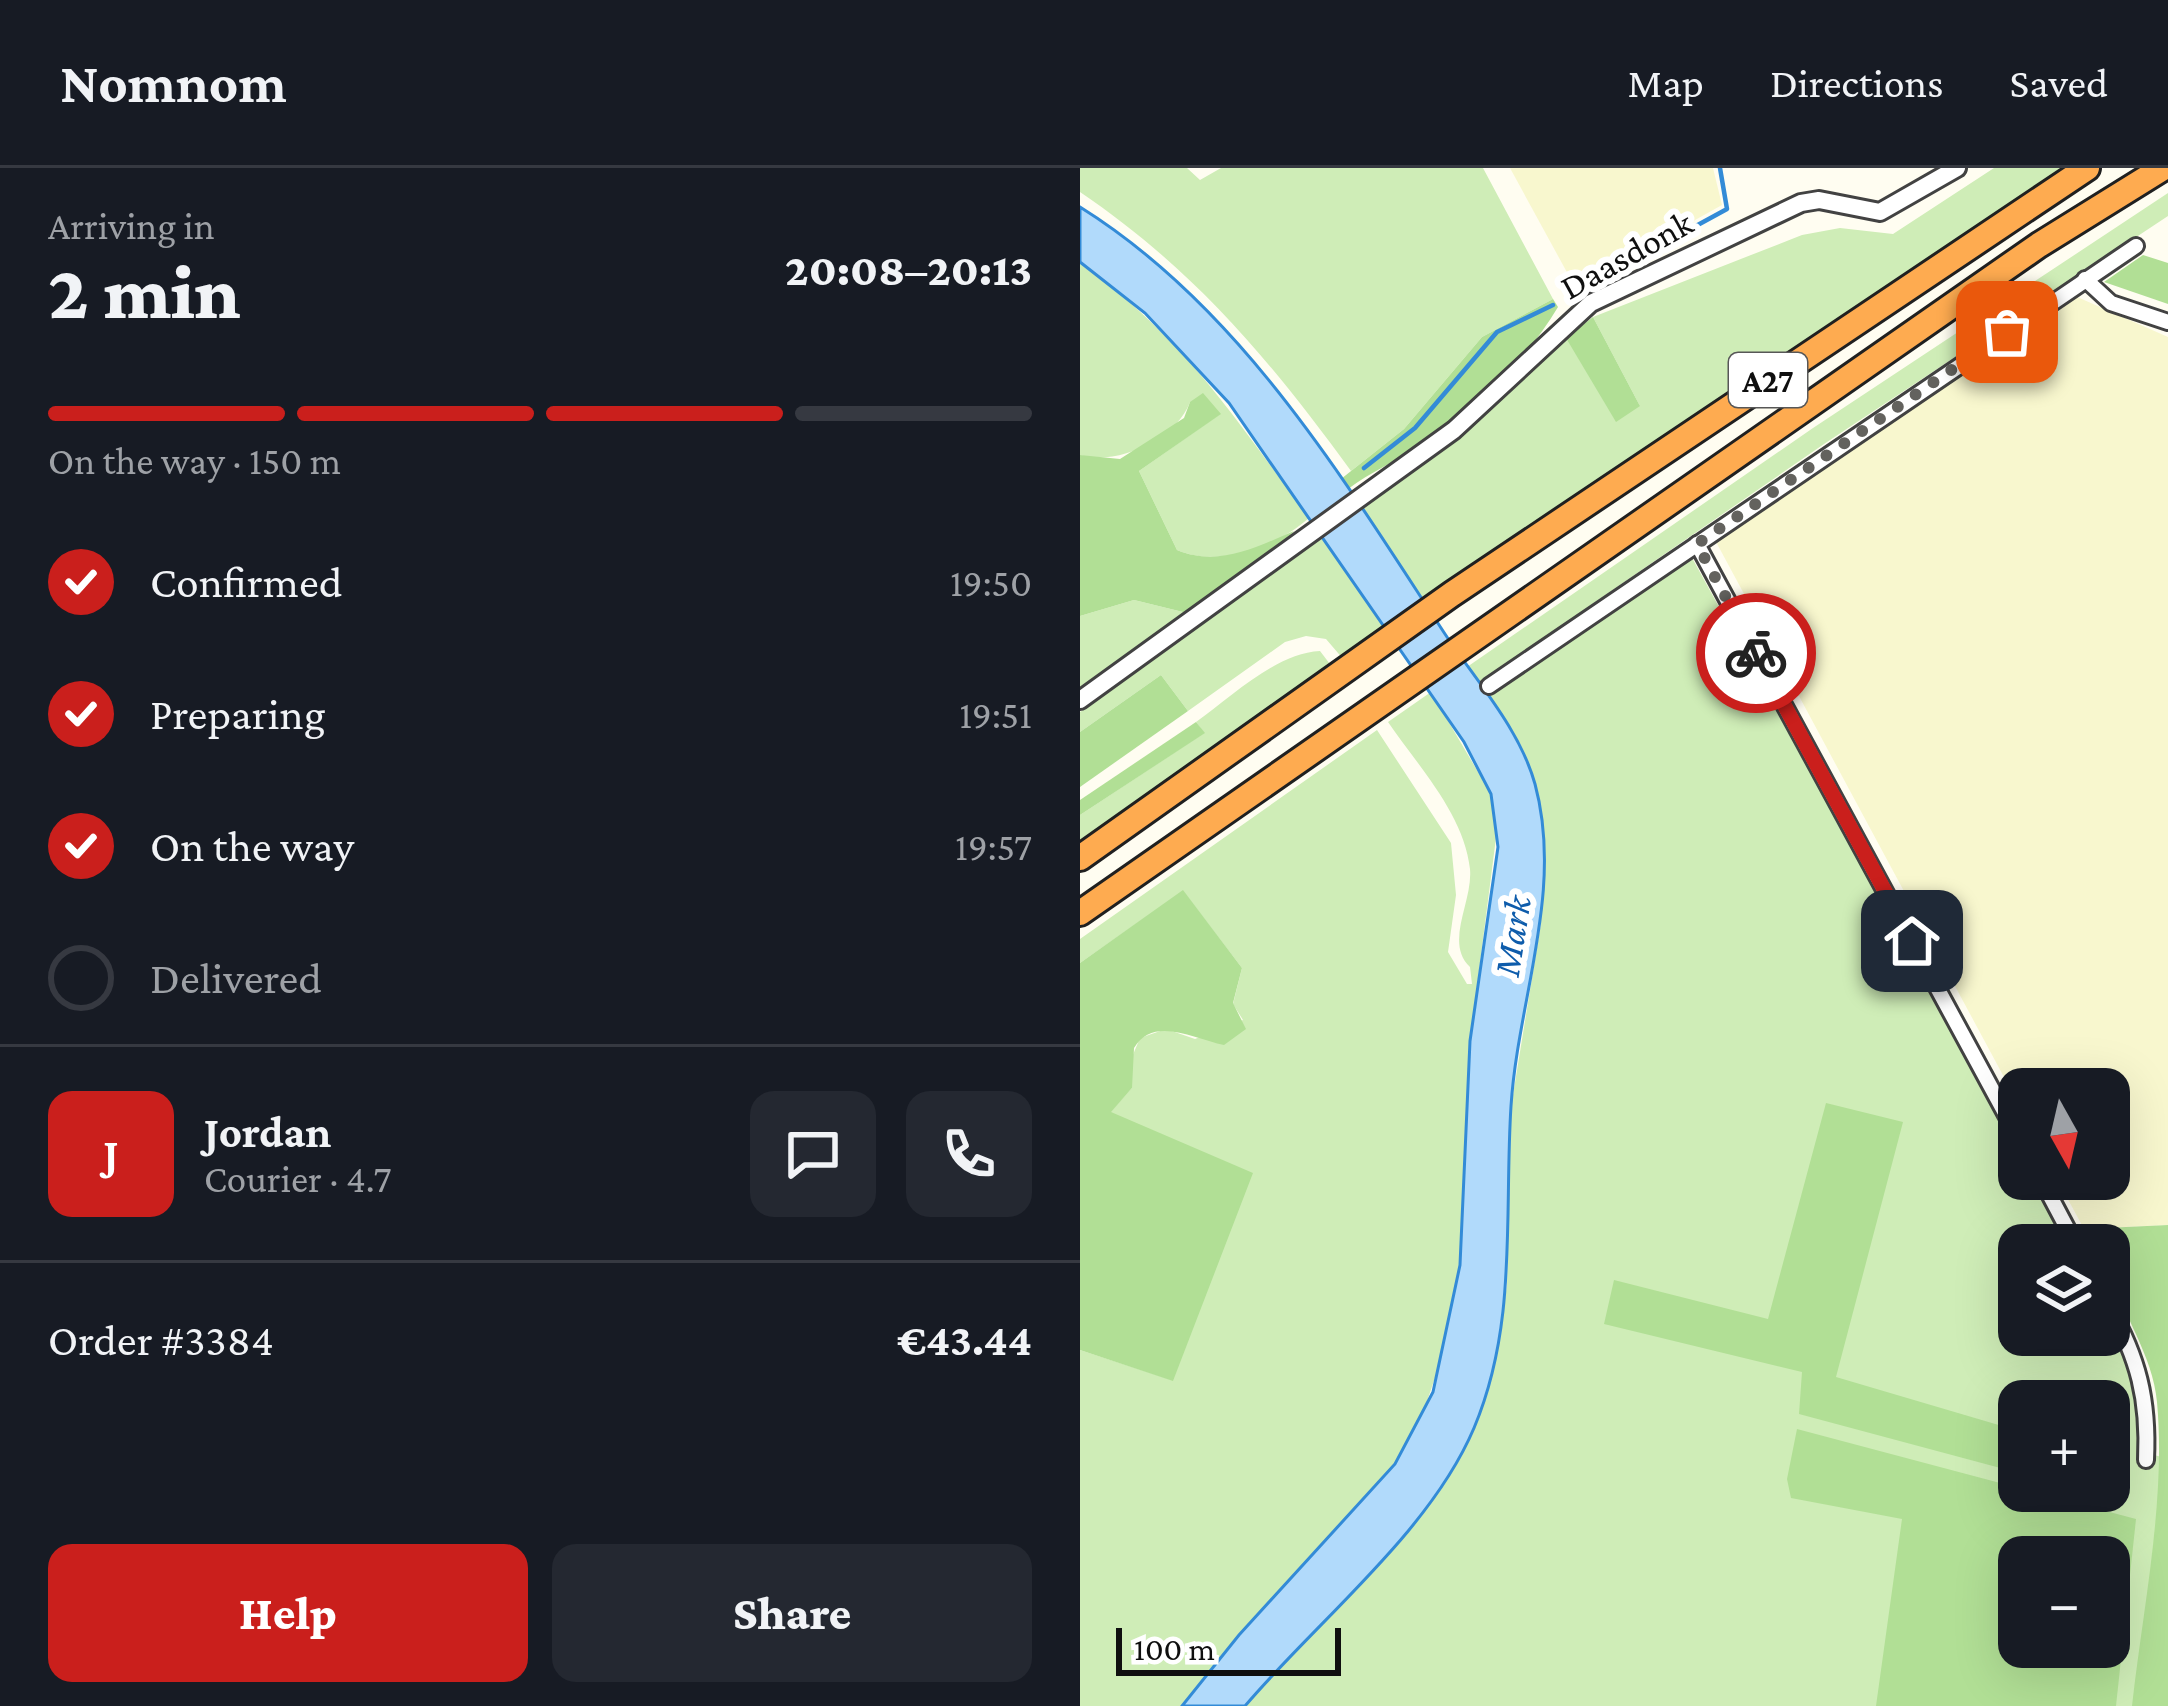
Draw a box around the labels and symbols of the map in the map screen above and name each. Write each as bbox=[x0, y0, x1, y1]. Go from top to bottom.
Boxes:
street label: Daasdonk bbox=[1553, 202, 1700, 307]
pin bbox=[1956, 281, 2058, 383]
road number: A27 bbox=[1729, 353, 1807, 407]
courier bbox=[1696, 593, 1816, 713]
pin bbox=[1861, 890, 1963, 992]
water label: Mark bbox=[1484, 891, 1539, 980]
north arrow bbox=[1998, 1068, 2130, 1200]
scale bar bbox=[1116, 1622, 1341, 1675]

